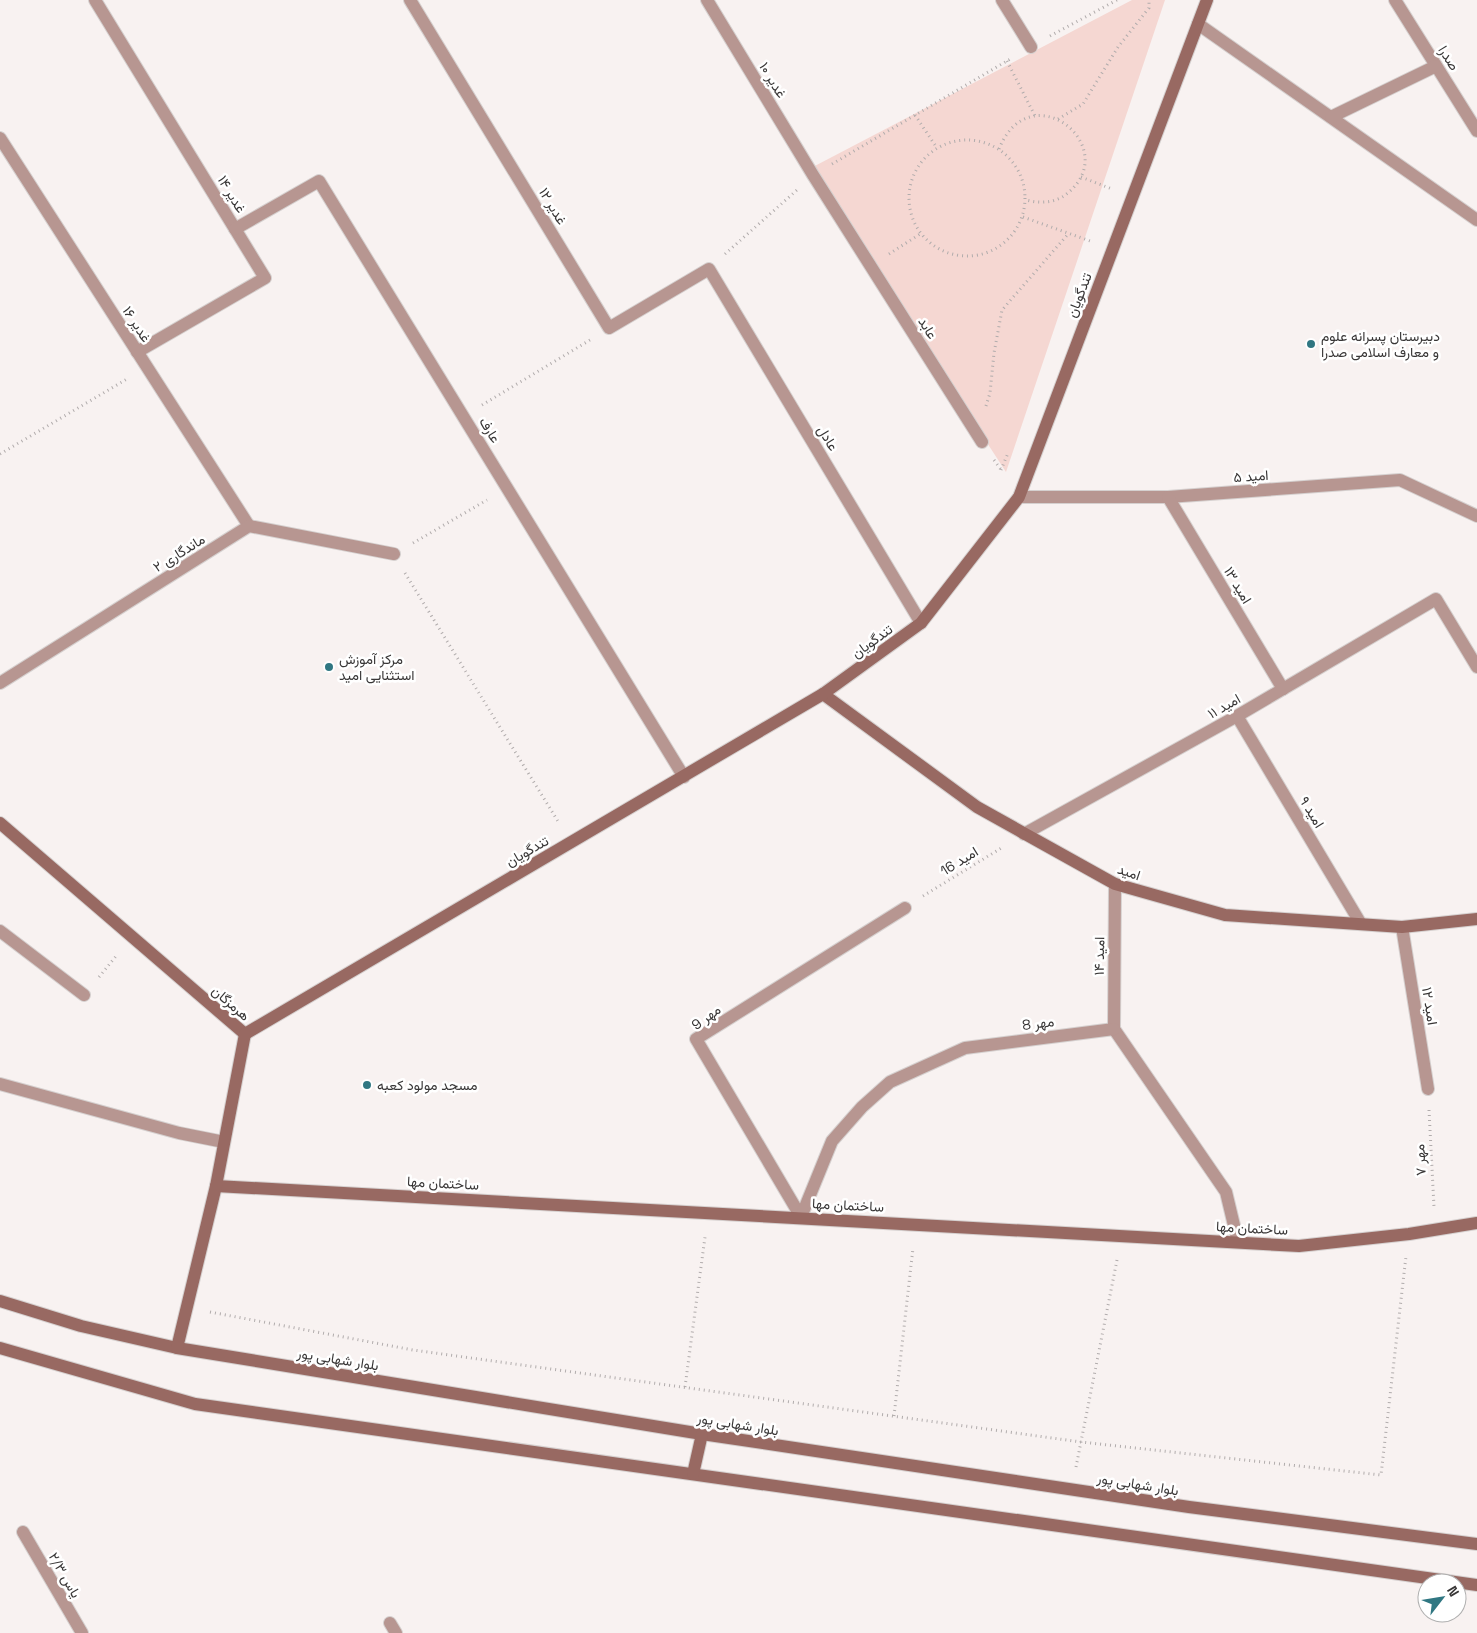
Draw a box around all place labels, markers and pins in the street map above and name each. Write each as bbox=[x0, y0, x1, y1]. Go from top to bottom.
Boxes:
place label: دبیرستان پسرانه علوم و معارف اسلامی صدرا bbox=[1321, 327, 1440, 361]
marker: دبیرستان پسرانه علوم و معارف اسلامی صدرا bbox=[1305, 338, 1317, 350]
place label: مرکز آموزش استثنایی امید bbox=[339, 650, 415, 684]
marker: مرکز آموزش استثنایی امید bbox=[323, 661, 335, 673]
place label: مسجد مولود کعبه bbox=[377, 1076, 477, 1094]
marker: مسجد مولود کعبه bbox=[361, 1079, 373, 1091]

